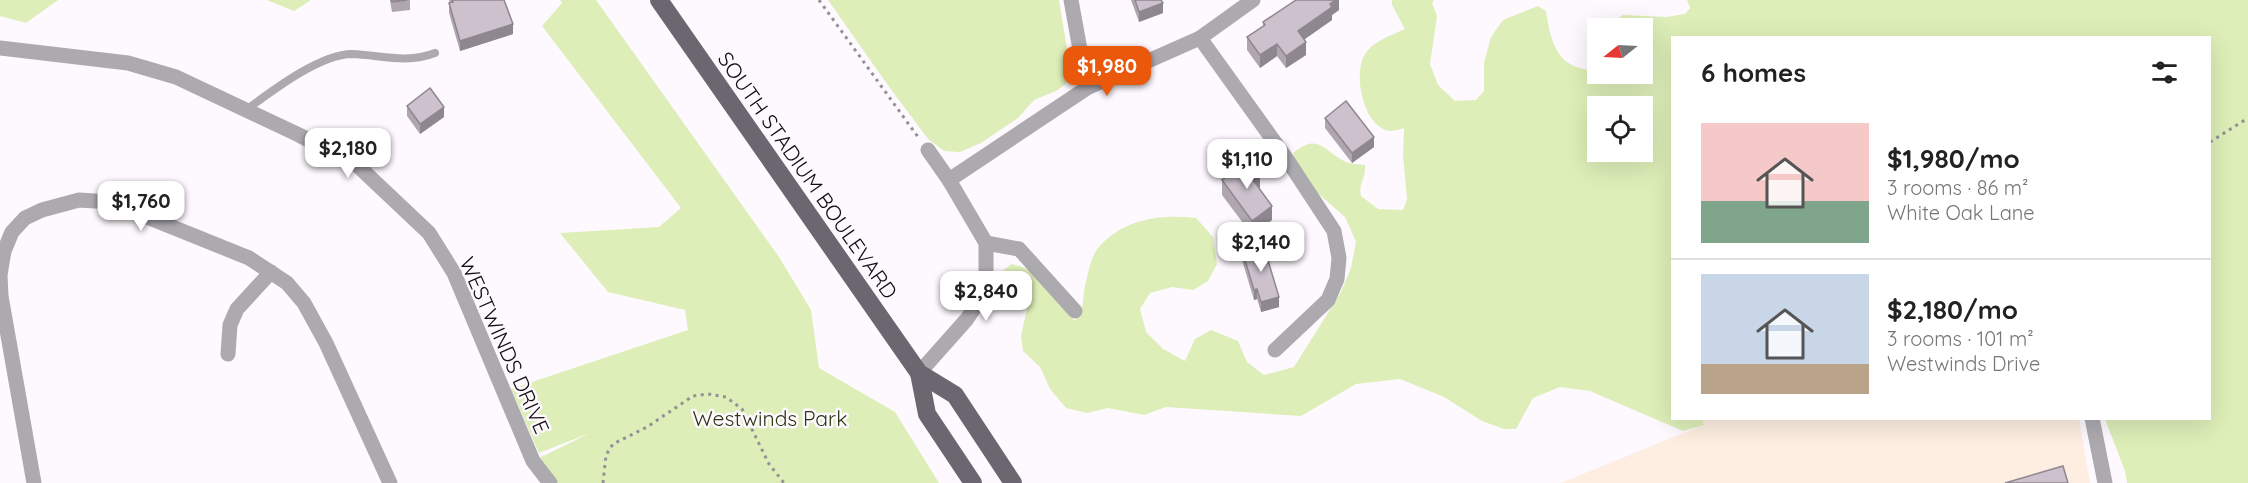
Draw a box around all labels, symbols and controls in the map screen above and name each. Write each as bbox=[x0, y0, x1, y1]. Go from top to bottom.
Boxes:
north arrow bbox=[1587, 18, 1653, 84]
map controls bbox=[1587, 18, 1653, 162]
street label: SOUTH STADIUM BOULEVARD bbox=[713, 46, 903, 304]
pin: $1,980 bbox=[1058, 46, 1156, 97]
text: $1,980 bbox=[1077, 53, 1137, 78]
text: 6 homes bbox=[1701, 56, 1806, 89]
icon: filters bbox=[2148, 56, 2181, 89]
button: locate bbox=[1587, 96, 1653, 162]
pin: $2,180 bbox=[299, 128, 397, 179]
text: $2,180 bbox=[319, 135, 377, 160]
pin: $1,110 bbox=[1198, 139, 1296, 190]
text: $1,980/mo bbox=[1887, 142, 2020, 175]
text: $1,110 bbox=[1221, 146, 1273, 171]
icon: home bbox=[1749, 147, 1821, 219]
text: 3 rooms · 86 m² bbox=[1887, 175, 2028, 200]
pin: $1,760 bbox=[92, 181, 190, 232]
text: $1,760 bbox=[112, 188, 170, 213]
text: White Oak Lane bbox=[1887, 200, 2035, 225]
pin: $2,140 bbox=[1212, 222, 1310, 273]
text: $2,140 bbox=[1231, 229, 1291, 254]
street label: WESTWINDS DRIVE bbox=[454, 253, 556, 437]
pin: $2,840 bbox=[937, 271, 1035, 322]
text: $2,840 bbox=[954, 278, 1018, 303]
text: $2,180/mo bbox=[1887, 293, 2018, 326]
icon: home bbox=[1749, 298, 1821, 370]
text: 3 rooms · 101 m² bbox=[1887, 326, 2034, 351]
text: Westwinds Drive bbox=[1887, 351, 2040, 376]
park label: Westwinds Park bbox=[693, 405, 847, 431]

